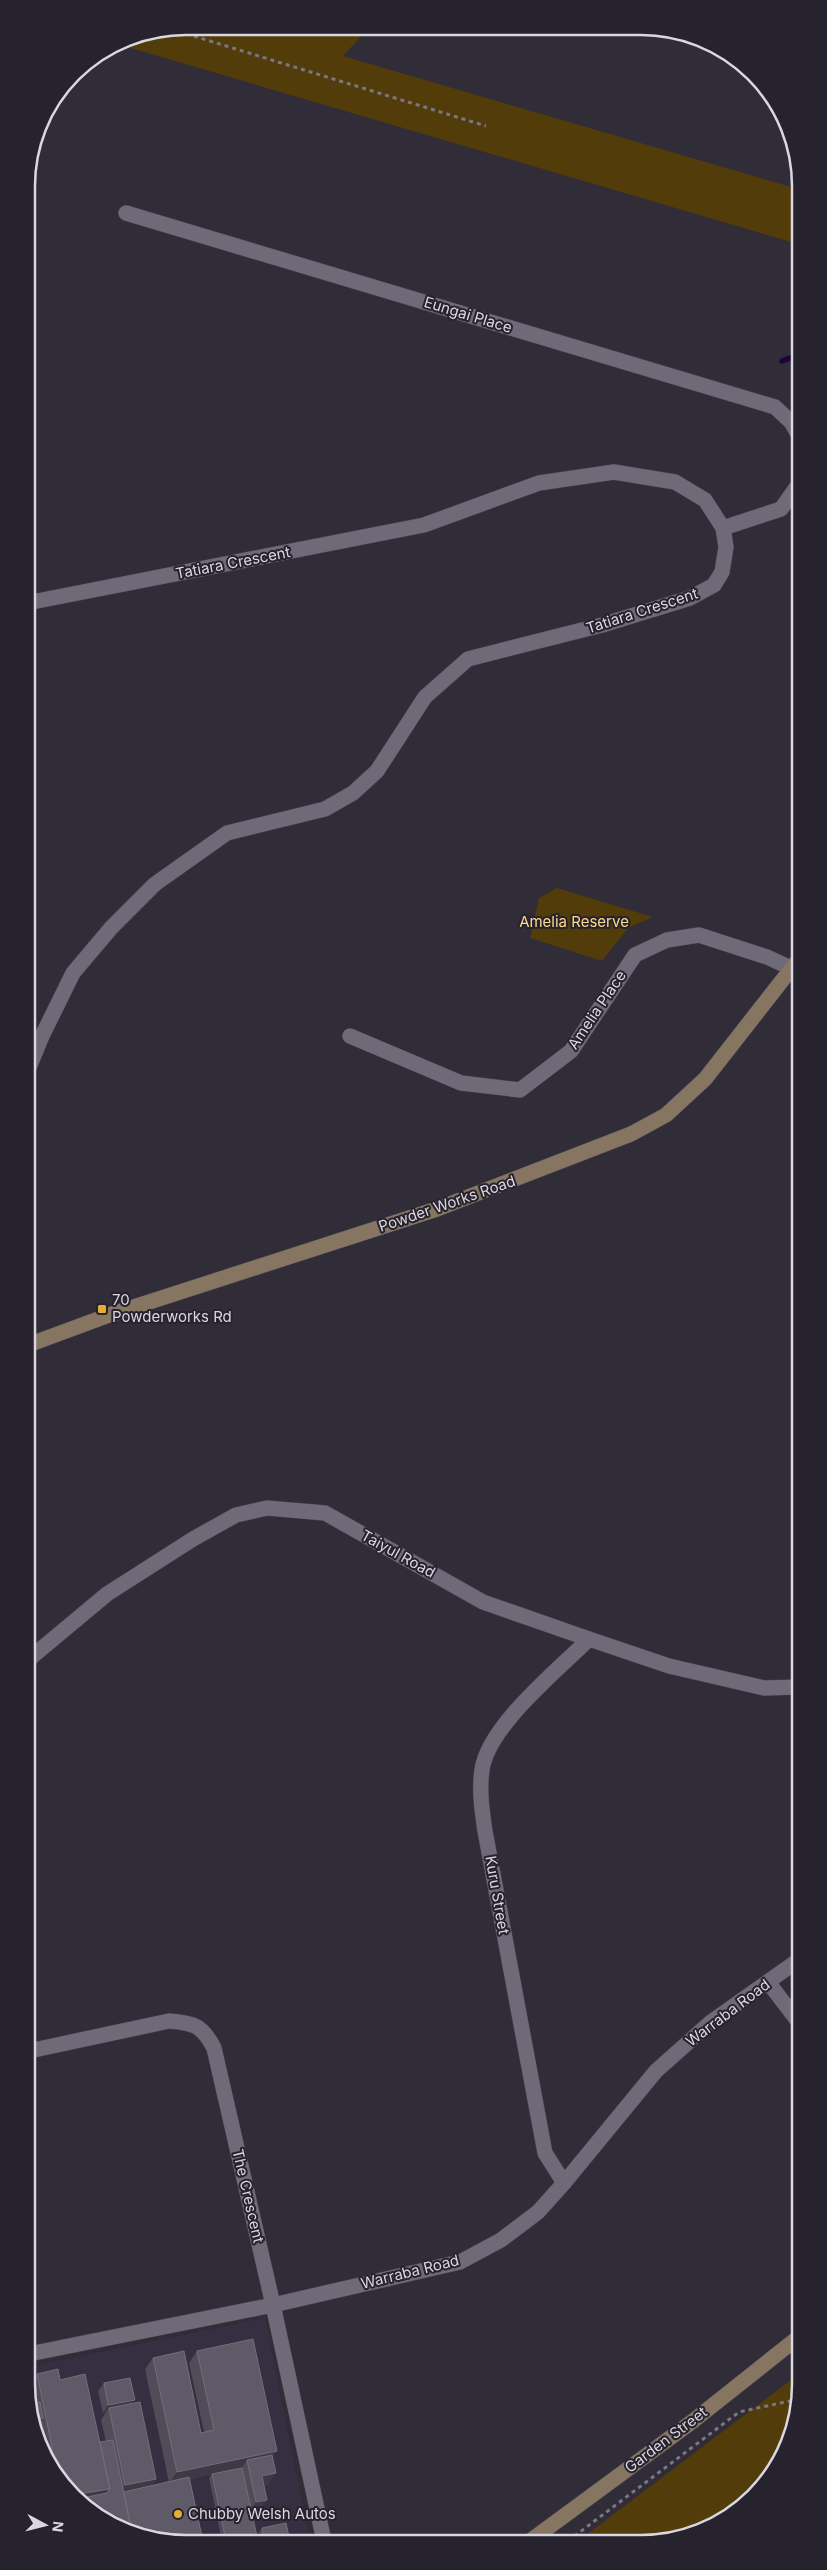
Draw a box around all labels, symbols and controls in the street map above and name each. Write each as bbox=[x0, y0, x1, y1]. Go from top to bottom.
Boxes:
street label: Eungai Place bbox=[422, 292, 515, 337]
street label: Tatiara Crescent bbox=[174, 542, 292, 583]
street label: Tatiara Crescent bbox=[584, 583, 700, 638]
park label: Amelia Reserve bbox=[519, 912, 629, 931]
street label: Amelia Place bbox=[563, 967, 630, 1053]
street label: Powder Works Road bbox=[376, 1171, 518, 1236]
place label: 70 Powderworks Rd bbox=[112, 1290, 232, 1326]
marker: 70 Powderworks Rd bbox=[96, 1303, 108, 1315]
street label: Taiyul Road bbox=[358, 1525, 439, 1582]
street label: Kuru Street bbox=[481, 1854, 514, 1936]
street label: Warraba Road bbox=[682, 1975, 774, 2050]
street label: The Crescent bbox=[228, 2147, 269, 2245]
street label: Warraba Road bbox=[359, 2250, 461, 2293]
street label: Garden Street bbox=[621, 2402, 711, 2477]
north arrow bbox=[20, 2500, 70, 2550]
place label: Chubby Welsh Autos bbox=[188, 2504, 336, 2523]
marker: Chubby Welsh Autos bbox=[172, 2508, 184, 2520]
text: N bbox=[49, 2520, 67, 2533]

